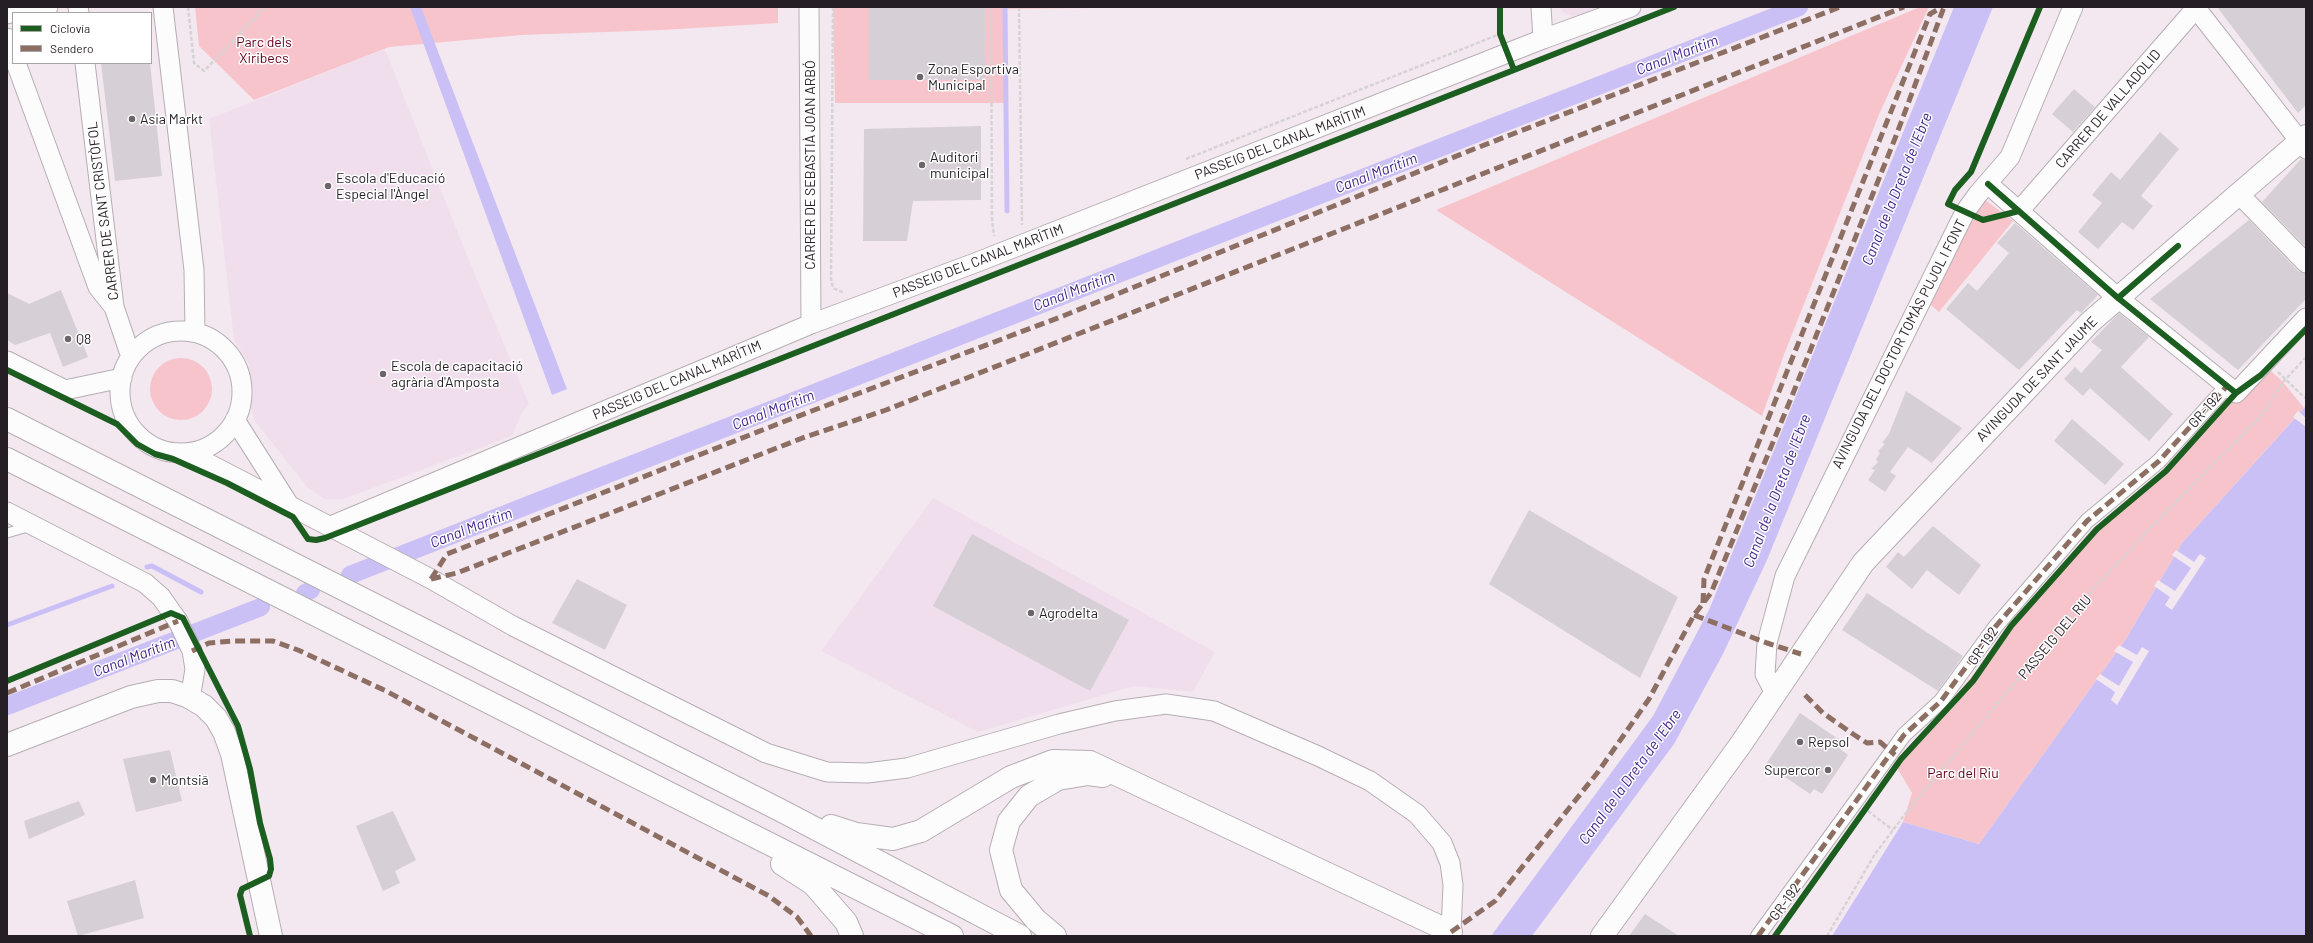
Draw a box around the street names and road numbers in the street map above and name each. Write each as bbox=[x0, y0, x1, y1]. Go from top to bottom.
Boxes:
street label: CARRER DE VALLADOLID bbox=[2052, 46, 2164, 172]
street label: CARRER DE SEBASTIÀ JOAN ARBÓ bbox=[802, 60, 818, 270]
street label: PASSEIG DEL CANAL MARÍTIM bbox=[1192, 103, 1368, 183]
street label: CARRER DE SANT CRISTÒFOL bbox=[84, 121, 122, 301]
street label: AVINGUDA DEL DOCTOR TOMÀS PUJOL I FONT bbox=[1829, 217, 1969, 471]
street label: PASSEIG DEL CANAL MARÍTIM bbox=[890, 221, 1066, 301]
street label: AVINGUDA DE SANT JAUME bbox=[1973, 313, 2101, 445]
street label: PASSEIG DEL CANAL MARÍTIM bbox=[590, 337, 764, 423]
street label: GR-192 bbox=[2185, 389, 2225, 431]
street label: PASSEIG DEL RIU bbox=[2015, 591, 2095, 683]
street label: GR-192 bbox=[1964, 624, 2002, 668]
street label: GR-192 bbox=[1766, 880, 1804, 924]

